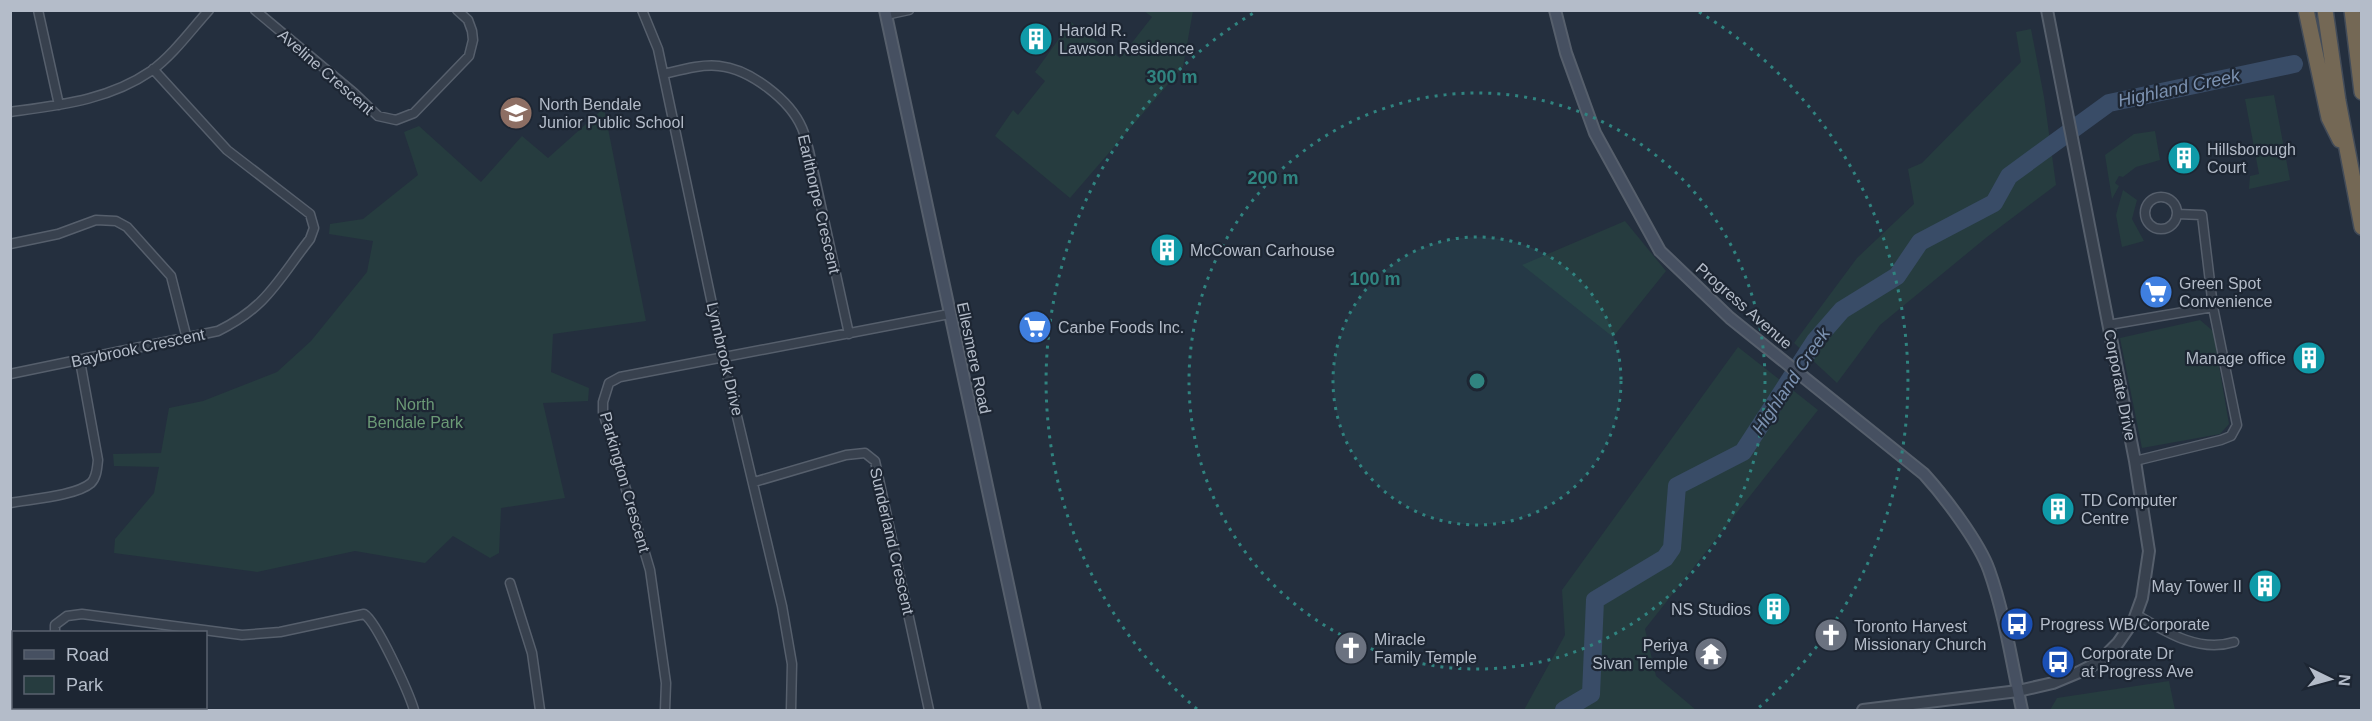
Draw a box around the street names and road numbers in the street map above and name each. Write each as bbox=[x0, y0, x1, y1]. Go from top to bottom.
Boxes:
street label: Aveline Crescent bbox=[275, 26, 378, 118]
street label: Earlthorpe Crescent bbox=[795, 133, 843, 276]
street label: Progress Avenue bbox=[1693, 260, 1796, 352]
street label: Lynnbrook Drive bbox=[704, 301, 746, 417]
street label: Ellesmere Road bbox=[954, 301, 994, 415]
street label: Baybrook Crescent bbox=[70, 325, 207, 370]
street label: Corporate Drive bbox=[2101, 328, 2139, 442]
street label: Parkington Crescent bbox=[597, 410, 653, 555]
street label: Sunderland Crescent bbox=[867, 466, 917, 617]

